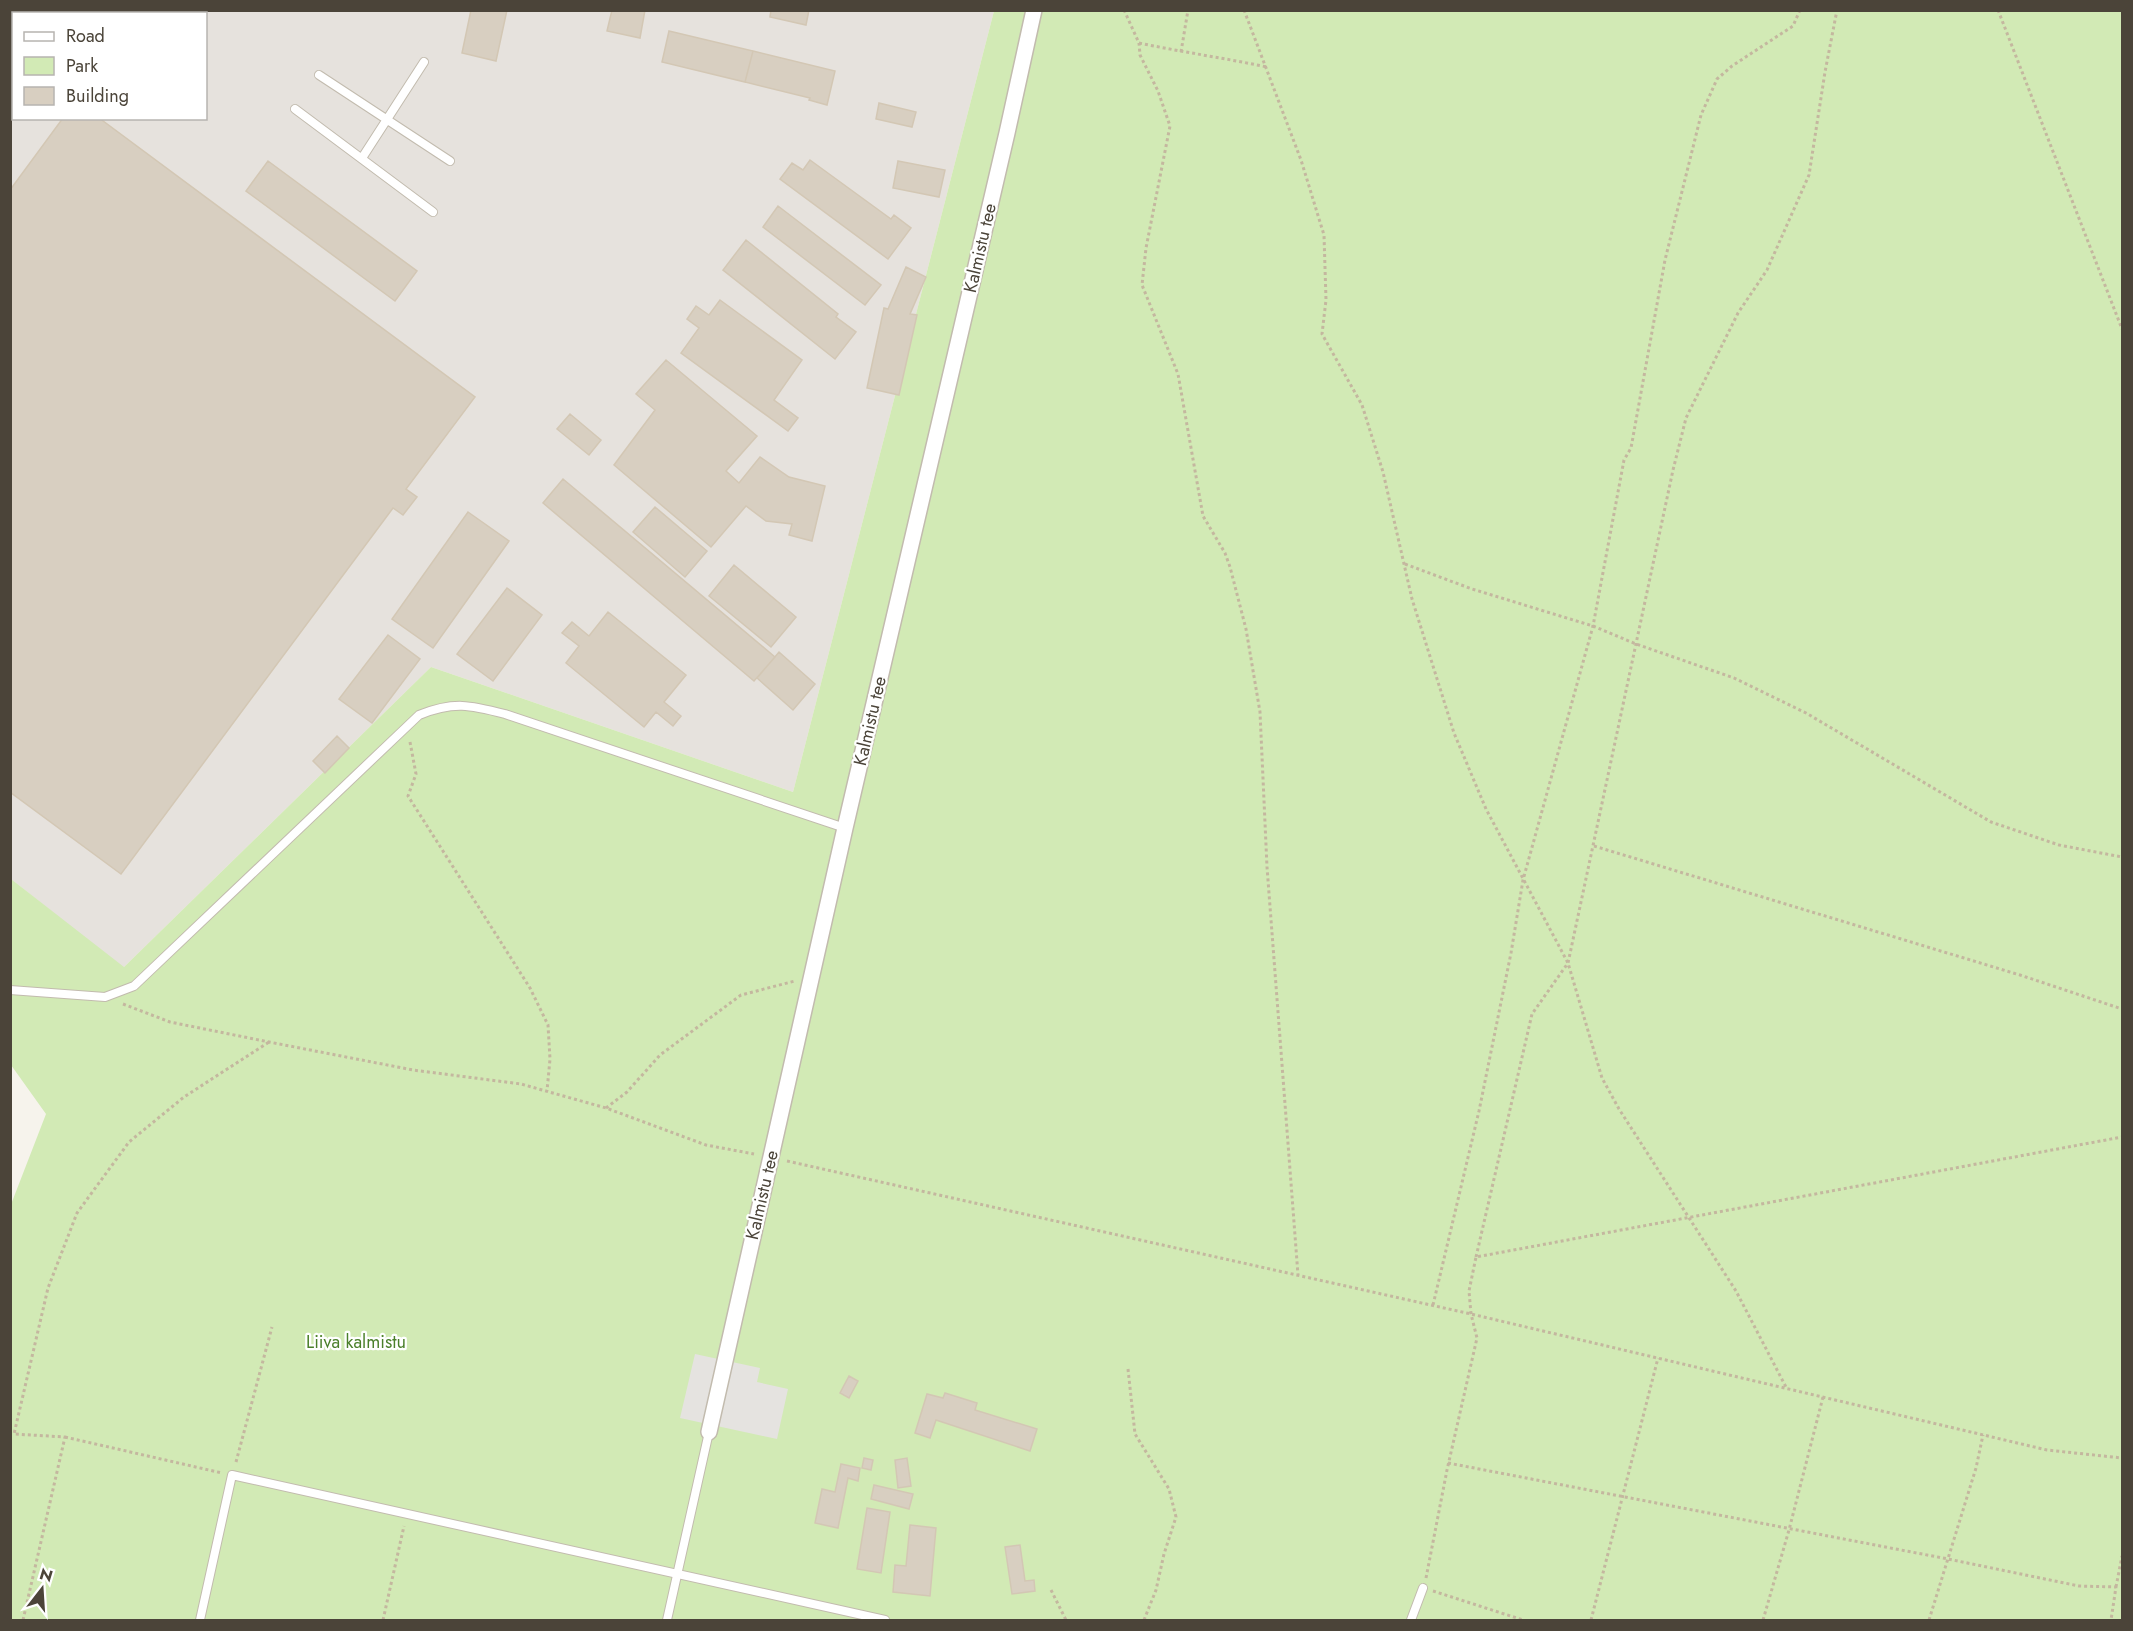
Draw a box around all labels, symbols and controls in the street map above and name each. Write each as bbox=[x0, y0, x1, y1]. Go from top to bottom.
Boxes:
legend bbox=[12, 12, 207, 120]
text: Road bbox=[66, 23, 105, 49]
text: Park bbox=[66, 53, 98, 79]
text: Building bbox=[66, 83, 129, 109]
street label: Kalmistu tee bbox=[957, 201, 1003, 295]
street label: Kalmistu tee bbox=[847, 674, 893, 768]
street label: Kalmistu tee bbox=[739, 1148, 785, 1242]
park label: Liiva kalmistu bbox=[306, 1329, 406, 1355]
north arrow bbox=[12, 1559, 72, 1619]
text: N bbox=[37, 1562, 56, 1588]

